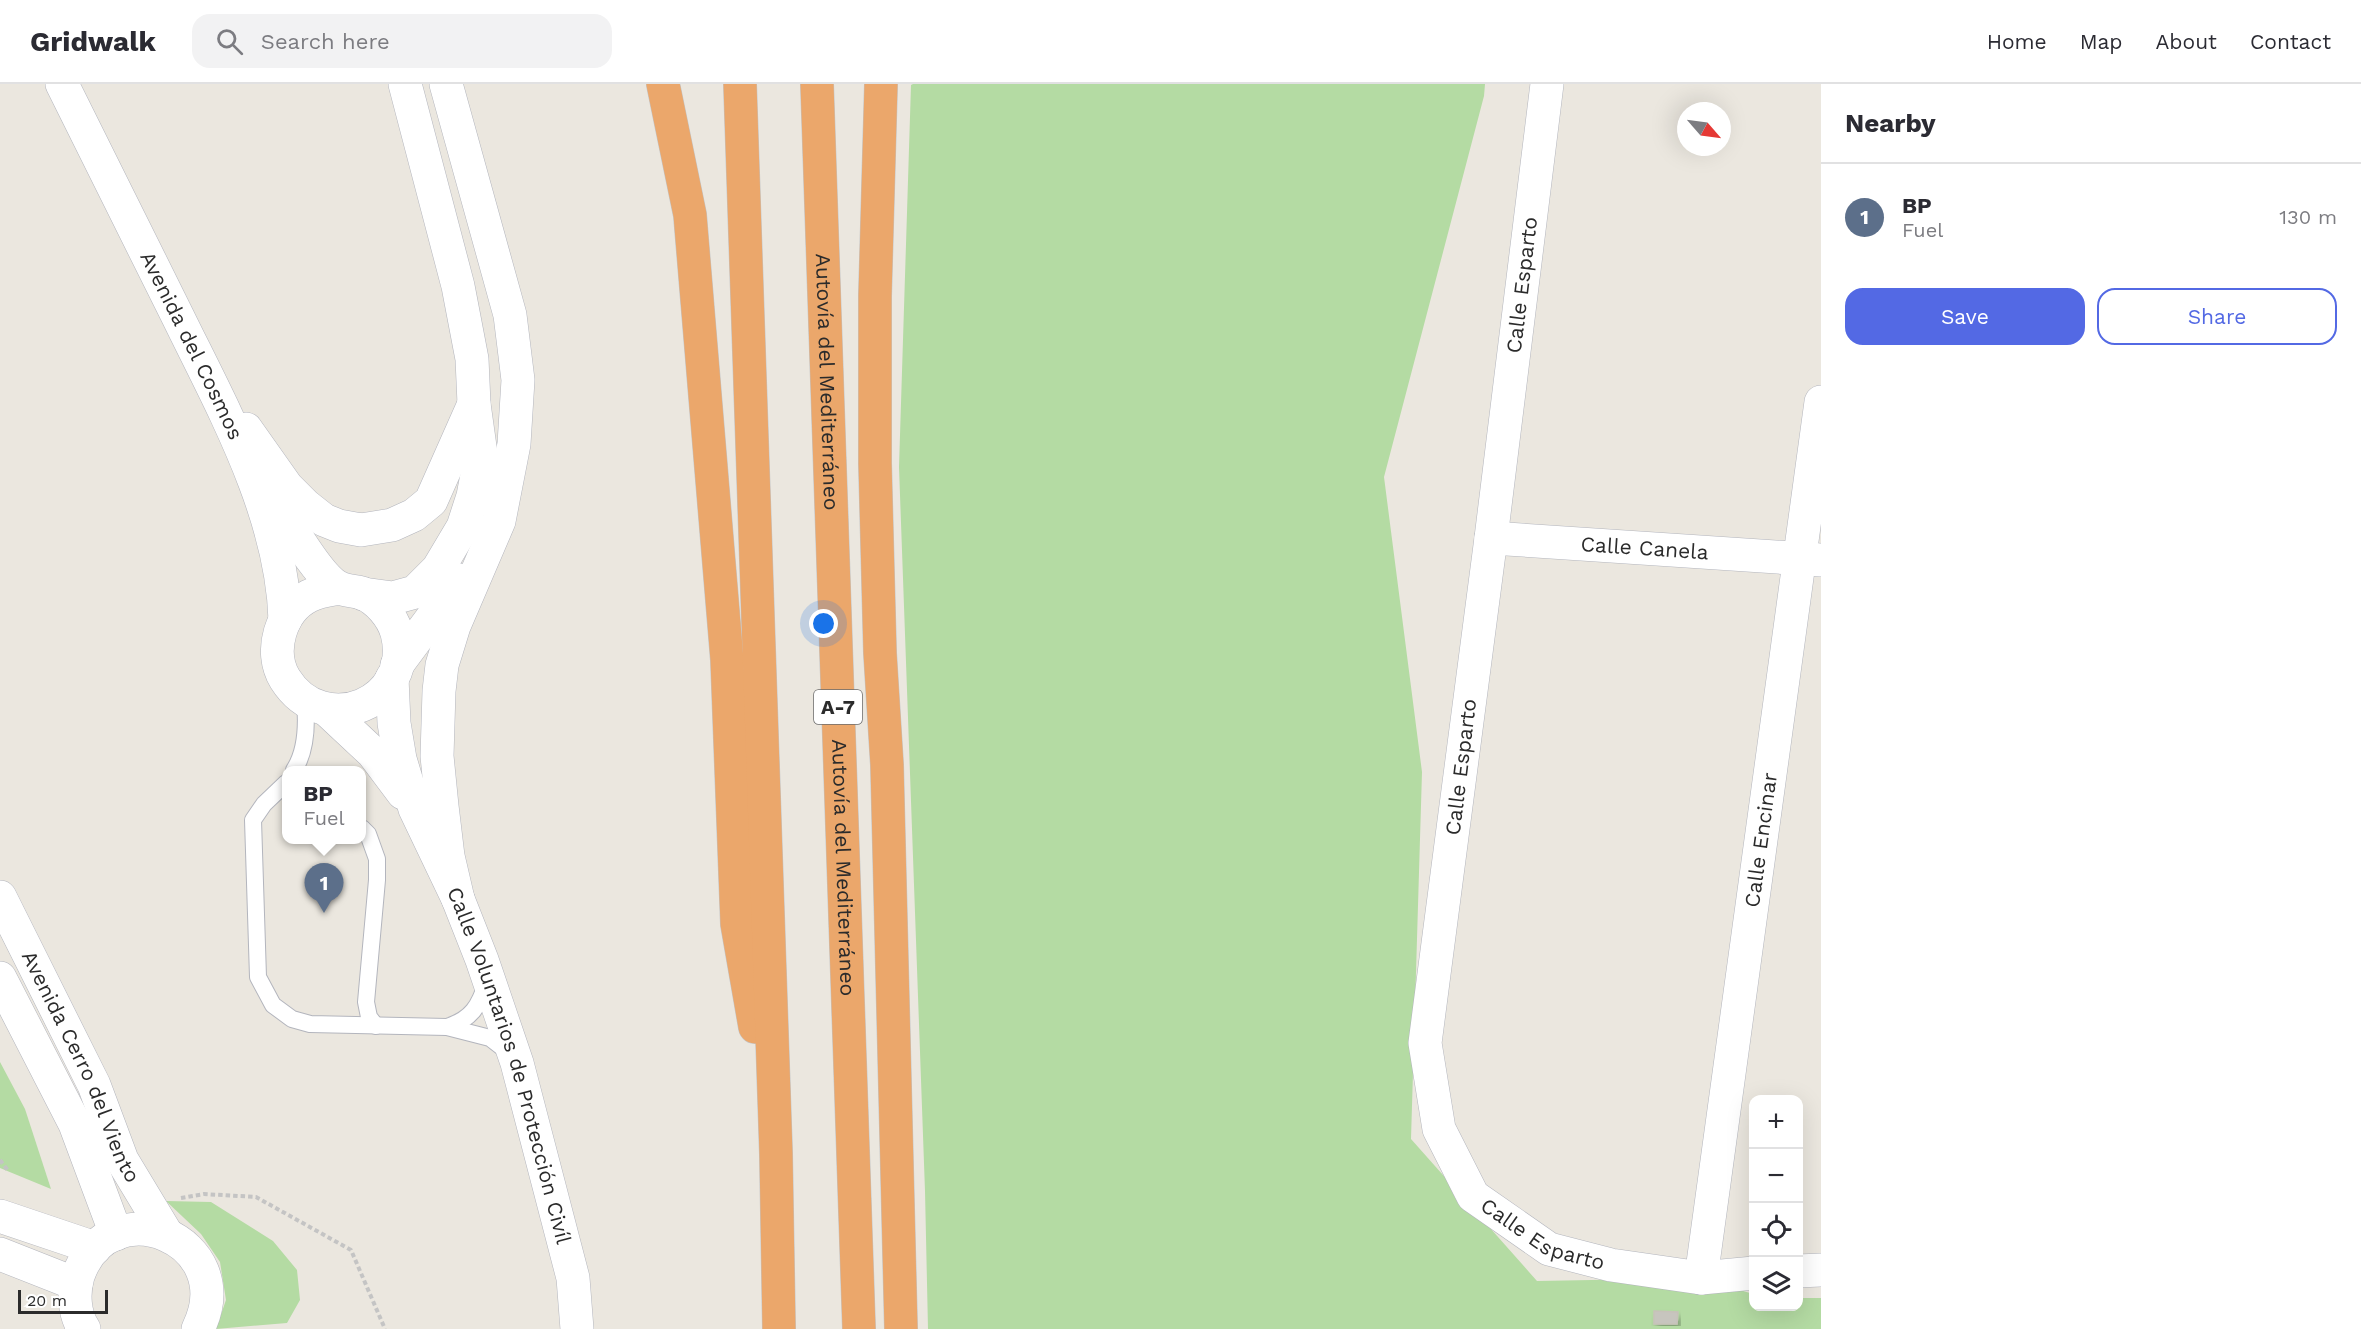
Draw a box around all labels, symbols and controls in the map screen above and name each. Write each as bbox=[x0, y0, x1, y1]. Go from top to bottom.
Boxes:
search box bbox=[192, 14, 612, 68]
text: Gridwalk bbox=[30, 25, 156, 58]
icon: search bbox=[213, 25, 246, 58]
text: Search here bbox=[261, 29, 390, 54]
text: Home bbox=[1987, 29, 2047, 54]
text: Map bbox=[2080, 29, 2123, 54]
text: About bbox=[2156, 29, 2217, 54]
text: Contact bbox=[2250, 29, 2331, 54]
north arrow bbox=[1677, 102, 1731, 156]
text: Nearby bbox=[1845, 108, 1936, 138]
text: BP bbox=[1902, 193, 1932, 218]
text: 1 bbox=[1860, 205, 1869, 229]
text: 130 m bbox=[2279, 205, 2337, 229]
street label: Calle Esparto bbox=[1501, 215, 1542, 355]
text: Fuel bbox=[1902, 218, 1943, 242]
street label: Avenida del Cosmos bbox=[135, 247, 249, 443]
street label: Autovía del Mediterráneo bbox=[811, 253, 844, 511]
button: Save bbox=[1845, 288, 2085, 345]
button: Share bbox=[2097, 288, 2337, 345]
street label: Calle Canela bbox=[1580, 531, 1710, 564]
your location bbox=[809, 609, 838, 638]
road number: A-7 bbox=[814, 690, 862, 724]
street label: Calle Esparto bbox=[1440, 697, 1481, 837]
street label: Autovía del Mediterráneo bbox=[827, 738, 861, 997]
popup bbox=[282, 766, 366, 844]
street label: Calle Encinar bbox=[1739, 771, 1782, 909]
text: BP bbox=[303, 781, 333, 806]
text: Fuel bbox=[303, 806, 345, 830]
pin: 1 bbox=[304, 864, 344, 913]
street label: Calle Voluntarios de Protección Civíl bbox=[442, 883, 577, 1247]
street label: Avenida Cerro del Viento bbox=[17, 946, 146, 1187]
map controls bbox=[1749, 1095, 1803, 1311]
button: + bbox=[1749, 1095, 1803, 1149]
button: − bbox=[1749, 1149, 1803, 1203]
street label: Calle Esparto bbox=[1476, 1192, 1607, 1275]
button: locate bbox=[1749, 1203, 1803, 1257]
button: layers bbox=[1749, 1257, 1803, 1311]
scale bar bbox=[18, 1287, 108, 1314]
text: 20 m bbox=[27, 1291, 67, 1310]

